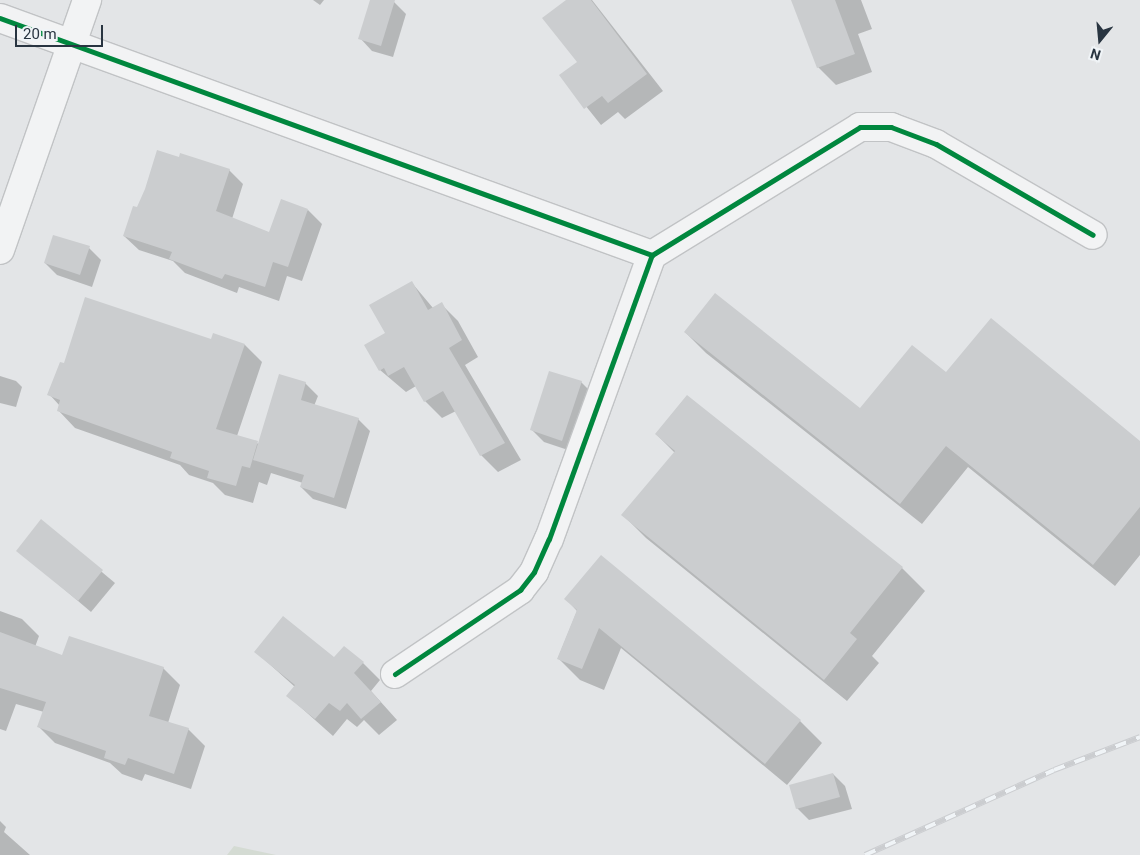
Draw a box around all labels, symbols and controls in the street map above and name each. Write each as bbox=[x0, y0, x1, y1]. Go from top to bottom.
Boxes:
scale bar bbox=[18, 15, 105, 47]
north arrow bbox=[1075, 15, 1125, 65]
text: 20 m bbox=[23, 25, 57, 43]
text: N bbox=[1089, 45, 1103, 63]

